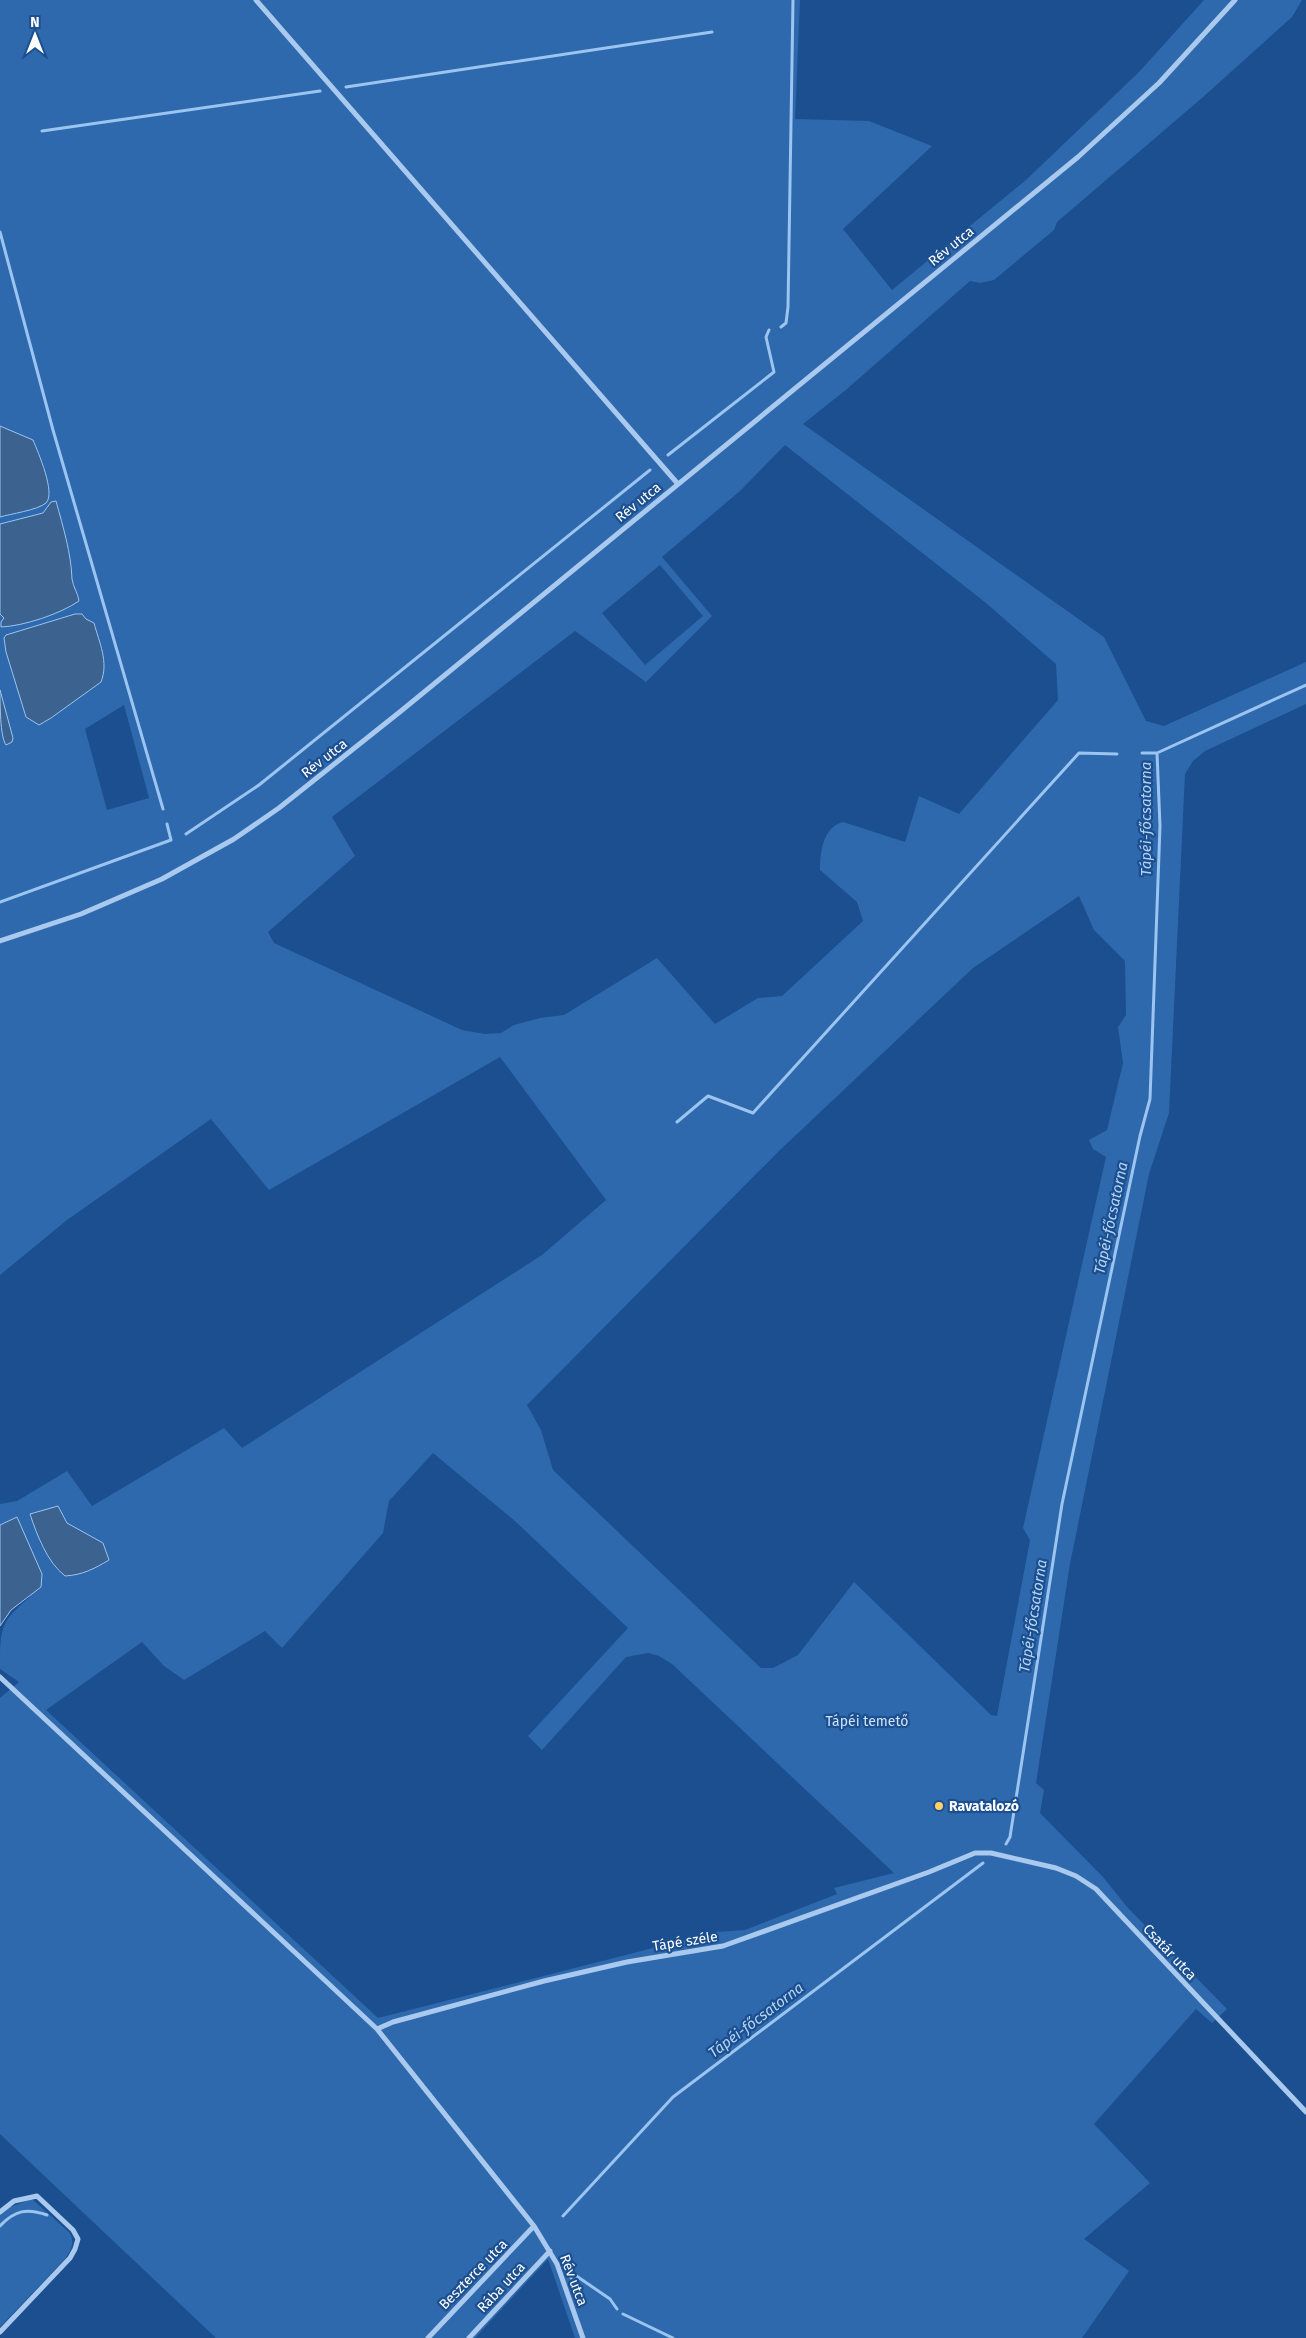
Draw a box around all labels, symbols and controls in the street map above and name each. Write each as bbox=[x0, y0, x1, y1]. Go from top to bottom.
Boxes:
north arrow bbox=[10, 10, 60, 60]
text: N bbox=[30, 14, 40, 31]
street label: Rév utca bbox=[925, 223, 977, 270]
street label: Rév utca bbox=[612, 479, 664, 526]
street label: Rév utca bbox=[298, 735, 351, 782]
water label: Tápéi-főcsatorna bbox=[1137, 762, 1155, 876]
water label: Tápéi-főcsatorna bbox=[1090, 1160, 1132, 1276]
water label: Tápéi-főcsatorna bbox=[1015, 1558, 1051, 1674]
park label: Tápéi temető bbox=[826, 1713, 908, 1730]
place label: Ravatalozó bbox=[949, 1798, 1019, 1815]
marker: Ravatalozó bbox=[933, 1800, 945, 1812]
street label: Csatár utca bbox=[1139, 1921, 1200, 1984]
street label: Tápé széle bbox=[651, 1928, 719, 1955]
water label: Tápéi-főcsatorna bbox=[705, 1978, 807, 2062]
street label: Beszterce utca bbox=[436, 2236, 511, 2313]
street label: Rév utca bbox=[556, 2252, 591, 2308]
street label: Rába utca bbox=[474, 2259, 529, 2316]

